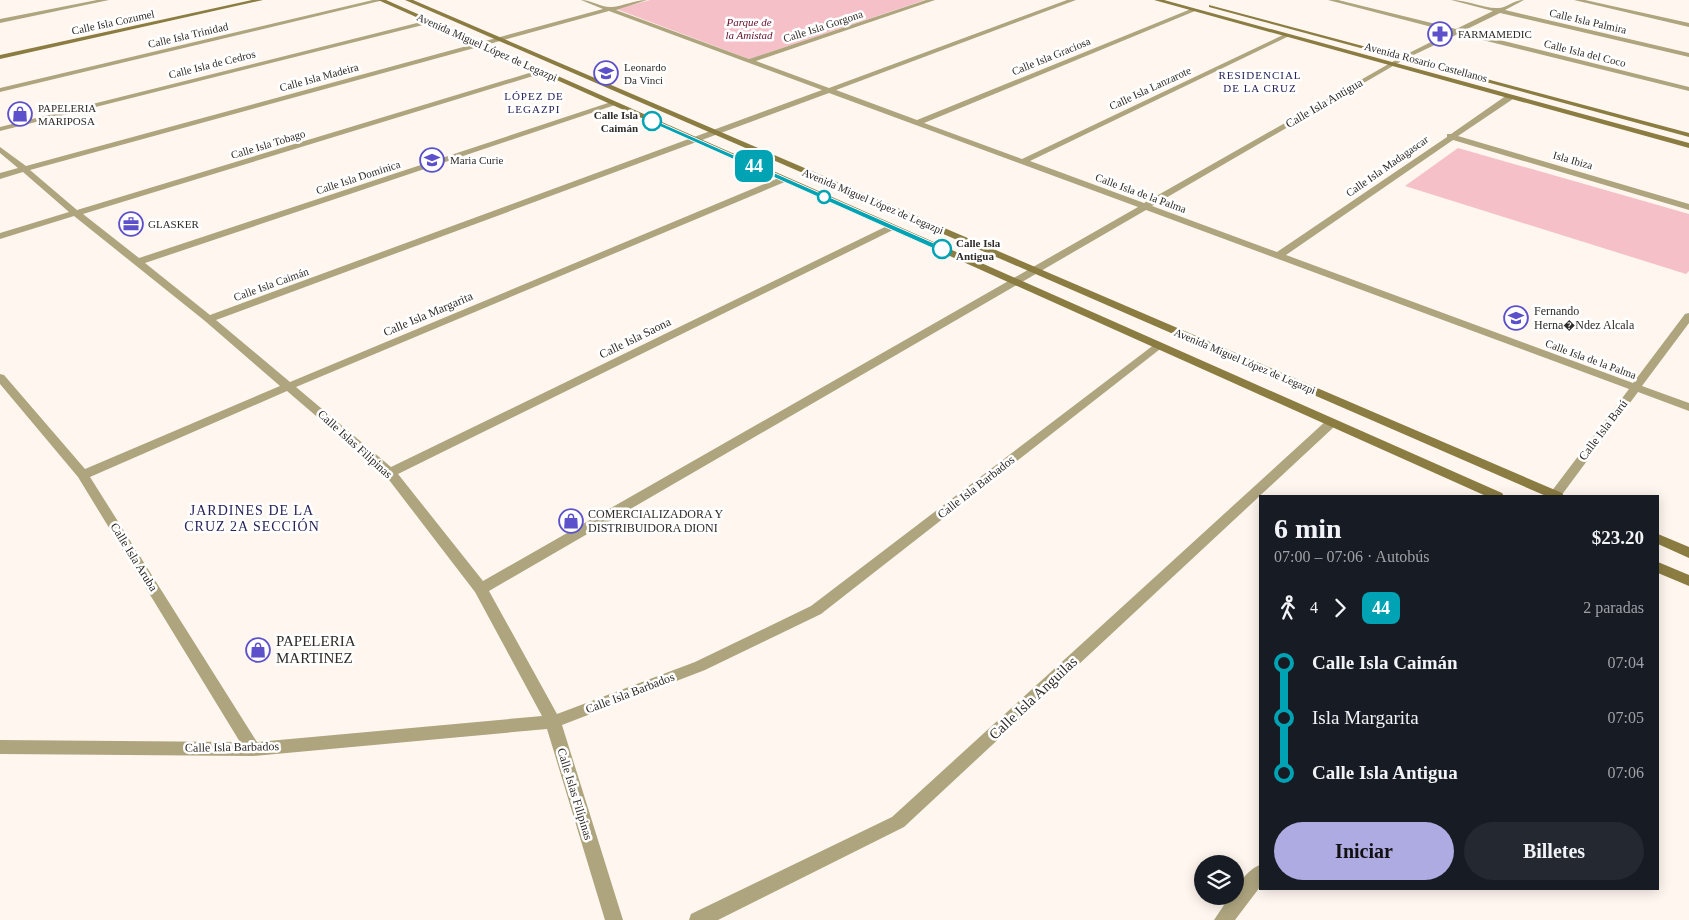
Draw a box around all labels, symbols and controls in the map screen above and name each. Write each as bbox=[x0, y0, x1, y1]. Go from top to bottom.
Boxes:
street label: Calle Isla Palmira bbox=[1548, 6, 1628, 36]
street label: Calle Isla Cozumel bbox=[71, 7, 155, 37]
street label: Calle Isla Gorgona bbox=[782, 7, 864, 45]
street label: Avenida Miguel López de Legazpi bbox=[415, 11, 559, 83]
park label: Parque de la Amistad bbox=[725, 16, 773, 41]
street label: Calle Isla Trinidad bbox=[147, 20, 230, 50]
pharmacy icon: FARMAMEDIC bbox=[1427, 21, 1453, 47]
place label: FARMAMEDIC bbox=[1458, 28, 1532, 40]
street label: Calle Isla Graciosa bbox=[1010, 35, 1092, 77]
street label: Calle Isla del Coco bbox=[1543, 37, 1628, 69]
street label: Avenida Rosario Castellanos bbox=[1363, 40, 1489, 84]
street label: Calle Isla de Cedros bbox=[167, 47, 257, 81]
school or university icon: Leonardo Da Vinci bbox=[593, 60, 619, 86]
street label: Calle Isla Madeira bbox=[278, 61, 360, 93]
place label: Leonardo Da Vinci bbox=[624, 61, 667, 86]
street label: Calle Isla Lanzarote bbox=[1107, 64, 1193, 112]
district label: RESIDENCIAL DE LA CRUZ bbox=[1218, 69, 1302, 94]
street label: Calle Isla Antigua bbox=[1283, 75, 1366, 131]
district label: LÓPEZ DE LEGAZPI bbox=[504, 90, 564, 115]
shop icon: PAPELERIA MARIPOSA bbox=[7, 101, 33, 127]
place label: PAPELERIA MARIPOSA bbox=[38, 102, 96, 127]
place label: Calle Isla Caimán bbox=[594, 109, 638, 134]
marker: Calle Isla Caimán bbox=[642, 111, 662, 131]
street label: Calle Isla Tobago bbox=[229, 127, 307, 161]
street label: Calle Isla Madagascar bbox=[1344, 133, 1431, 199]
school or university icon: Maria Curie bbox=[419, 147, 445, 173]
street label: Isla Ibiza bbox=[1552, 149, 1594, 171]
line badge: 44 bbox=[732, 150, 776, 182]
place label: Maria Curie bbox=[450, 154, 504, 166]
text: 44 bbox=[745, 156, 763, 176]
street label: Calle Isla Dominica bbox=[314, 158, 402, 196]
street label: Avenida Miguel López de Legazpi bbox=[800, 166, 946, 236]
street label: Calle Isla de la Palma bbox=[1094, 171, 1188, 215]
unlabelled marker bbox=[817, 190, 831, 204]
office icon: GLASKER bbox=[118, 211, 144, 237]
place label: GLASKER bbox=[148, 218, 199, 230]
place label: Calle Isla Antigua bbox=[956, 237, 1001, 262]
marker: Calle Isla Antigua bbox=[932, 239, 952, 259]
street label: Calle Isla Caimán bbox=[232, 265, 311, 303]
street label: Calle Isla Margarita bbox=[381, 289, 475, 339]
place label: Fernando Herna�Ndez Alcala bbox=[1534, 304, 1635, 332]
school or university icon: Fernando Herna�Ndez Alcala bbox=[1503, 305, 1529, 331]
street label: Calle Isla Saona bbox=[597, 314, 674, 361]
street label: Avenida Miguel López de Legazpi bbox=[1172, 326, 1318, 396]
street label: Calle Isla de la Palma bbox=[1544, 337, 1638, 381]
street label: Calle Isla Barú bbox=[1576, 397, 1630, 463]
street label: Calle Islas Filipinas bbox=[315, 407, 395, 481]
street label: Calle Isla Barbados bbox=[935, 452, 1018, 521]
district label: JARDINES DE LA CRUZ 2A SECCIÓN bbox=[184, 503, 320, 534]
place label: COMERCIALIZADORA Y DISTRIBUIDORA DIONI bbox=[588, 507, 724, 535]
shop icon: COMERCIALIZADORA Y DISTRIBUIDORA DIONI bbox=[558, 508, 584, 534]
text: 6 min bbox=[1274, 513, 1342, 544]
street label: Calle Isla Aruba bbox=[107, 520, 161, 594]
text: $23.20 bbox=[1592, 527, 1644, 548]
text: 07:00 – 07:06 · Autobús bbox=[1274, 548, 1430, 565]
icon: walk bbox=[1274, 594, 1302, 622]
icon: forward bbox=[1326, 594, 1354, 622]
text: 44 bbox=[1372, 598, 1390, 618]
text: 4 bbox=[1310, 599, 1318, 616]
text: 2 paradas bbox=[1583, 599, 1644, 616]
place label: PAPELERIA MARTINEZ bbox=[276, 633, 356, 666]
shop icon: PAPELERIA MARTINEZ bbox=[245, 637, 271, 663]
text: Calle Isla Caimán bbox=[1312, 652, 1458, 673]
street label: Calle Isla Anguilas bbox=[986, 653, 1080, 743]
text: 07:04 bbox=[1608, 654, 1644, 671]
street label: Calle Isla Barbados bbox=[584, 670, 677, 716]
text: Isla Margarita bbox=[1312, 707, 1419, 728]
text: 07:05 bbox=[1608, 709, 1644, 726]
street label: Calle Isla Barbados bbox=[185, 739, 279, 755]
street label: Calle Islas Filipinas bbox=[554, 746, 596, 842]
text: Calle Isla Antigua bbox=[1312, 762, 1458, 783]
text: 07:06 bbox=[1608, 764, 1644, 781]
button: Iniciar bbox=[1274, 822, 1454, 880]
button: Billetes bbox=[1464, 822, 1644, 880]
map controls bbox=[1194, 855, 1244, 905]
button: layers bbox=[1194, 855, 1244, 905]

